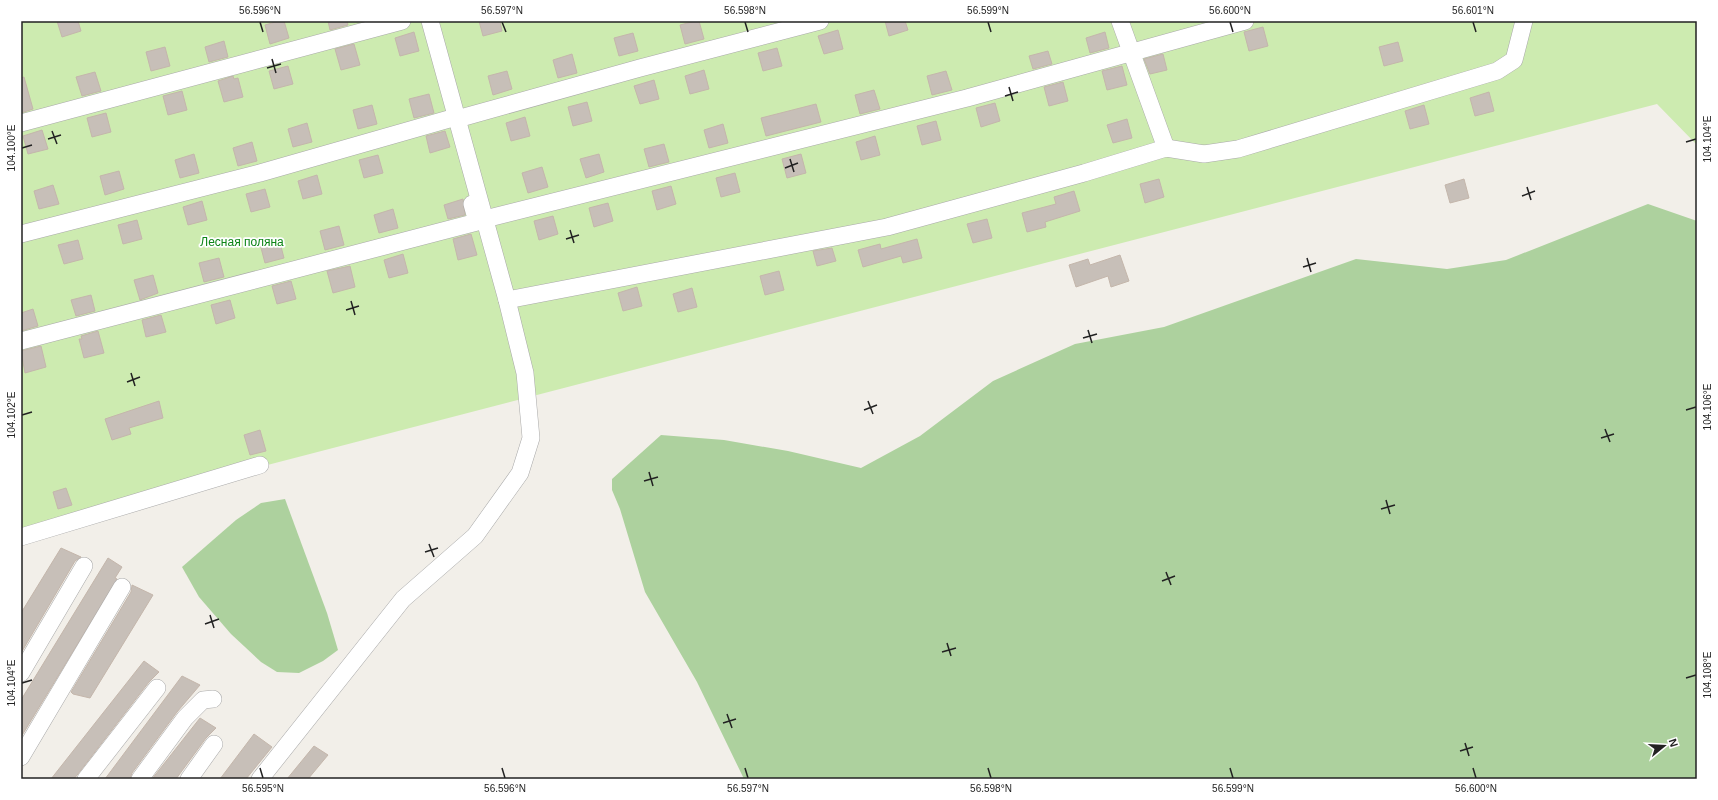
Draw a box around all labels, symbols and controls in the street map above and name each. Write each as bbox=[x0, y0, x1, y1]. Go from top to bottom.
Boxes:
text: 56.596°N bbox=[239, 5, 281, 16]
text: 56.597°N bbox=[481, 5, 523, 16]
text: 56.598°N bbox=[724, 5, 766, 16]
text: 56.599°N bbox=[967, 5, 1009, 16]
text: 56.600°N bbox=[1209, 5, 1251, 16]
text: 56.601°N bbox=[1452, 5, 1494, 16]
text: 104.104°E bbox=[1702, 115, 1713, 162]
text: 104.100°E bbox=[6, 124, 17, 171]
park label: Лесная поляна bbox=[200, 235, 284, 249]
text: 104.106°E bbox=[1702, 383, 1713, 430]
text: 104.102°E bbox=[6, 391, 17, 438]
text: 104.108°E bbox=[1702, 651, 1713, 698]
text: 104.104°E bbox=[6, 659, 17, 706]
north arrow bbox=[1644, 726, 1684, 766]
text: N bbox=[1667, 737, 1680, 749]
text: 56.595°N bbox=[242, 783, 284, 794]
text: 56.596°N bbox=[484, 783, 526, 794]
text: 56.597°N bbox=[727, 783, 769, 794]
text: 56.598°N bbox=[970, 783, 1012, 794]
text: 56.599°N bbox=[1212, 783, 1254, 794]
text: 56.600°N bbox=[1455, 783, 1497, 794]

